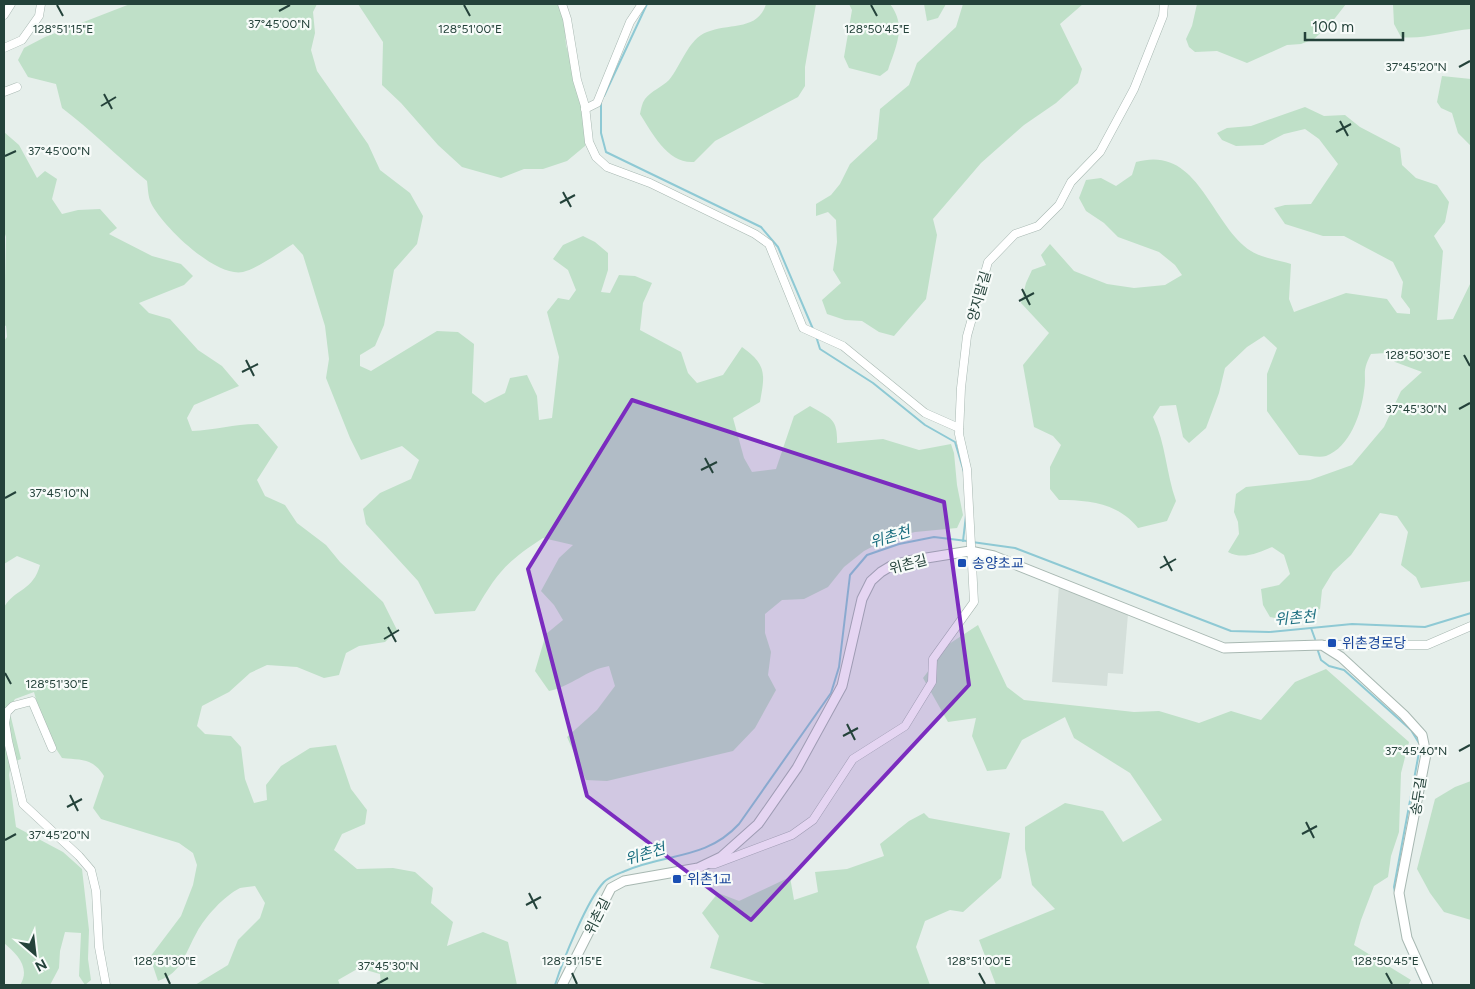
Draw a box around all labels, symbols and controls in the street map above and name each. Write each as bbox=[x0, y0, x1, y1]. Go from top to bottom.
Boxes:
scale bar bbox=[1305, 10, 1402, 42]
text: 37°45'00"N bbox=[248, 17, 310, 31]
text: 100 m bbox=[1312, 18, 1354, 36]
text: 128°51'15"E bbox=[33, 22, 93, 36]
text: 128°51'00"E bbox=[438, 22, 502, 36]
text: 128°50'45"E bbox=[844, 22, 910, 36]
text: 37°45'20"N bbox=[1385, 60, 1447, 74]
text: 37°45'00"N bbox=[28, 144, 90, 158]
street label: 양지말길 bbox=[964, 269, 995, 323]
text: 128°50'30"E bbox=[1385, 348, 1451, 362]
text: 37°45'30"N bbox=[1385, 402, 1447, 416]
text: 37°45'10"N bbox=[29, 486, 89, 500]
water label: 위촌천 bbox=[868, 522, 915, 552]
street label: 위촌길 bbox=[887, 551, 929, 578]
place label: 송양초교 bbox=[972, 555, 1024, 572]
marker: 송양초교 bbox=[956, 557, 968, 569]
water label: 위촌천 bbox=[1274, 607, 1319, 629]
place label: 위촌경로당 bbox=[1342, 635, 1407, 652]
marker: 위촌경로당 bbox=[1326, 637, 1338, 649]
text: 128°51'30"E bbox=[26, 677, 88, 691]
text: 37°45'40"N bbox=[1385, 744, 1447, 758]
street label: 송두길 bbox=[1407, 776, 1430, 816]
text: 37°45'20"N bbox=[28, 828, 90, 842]
water label: 위촌천 bbox=[623, 839, 670, 869]
place label: 위촌1교 bbox=[687, 871, 732, 888]
marker: 위촌1교 bbox=[671, 873, 683, 885]
street label: 위촌길 bbox=[581, 895, 614, 937]
north arrow bbox=[10, 929, 60, 979]
text: 128°51'30"E bbox=[134, 954, 196, 968]
text: 128°51'15"E bbox=[542, 954, 602, 968]
text: 128°51'00"E bbox=[947, 954, 1011, 968]
text: 128°50'45"E bbox=[1353, 954, 1419, 968]
text: N bbox=[32, 955, 50, 975]
text: 37°45'30"N bbox=[357, 959, 419, 973]

